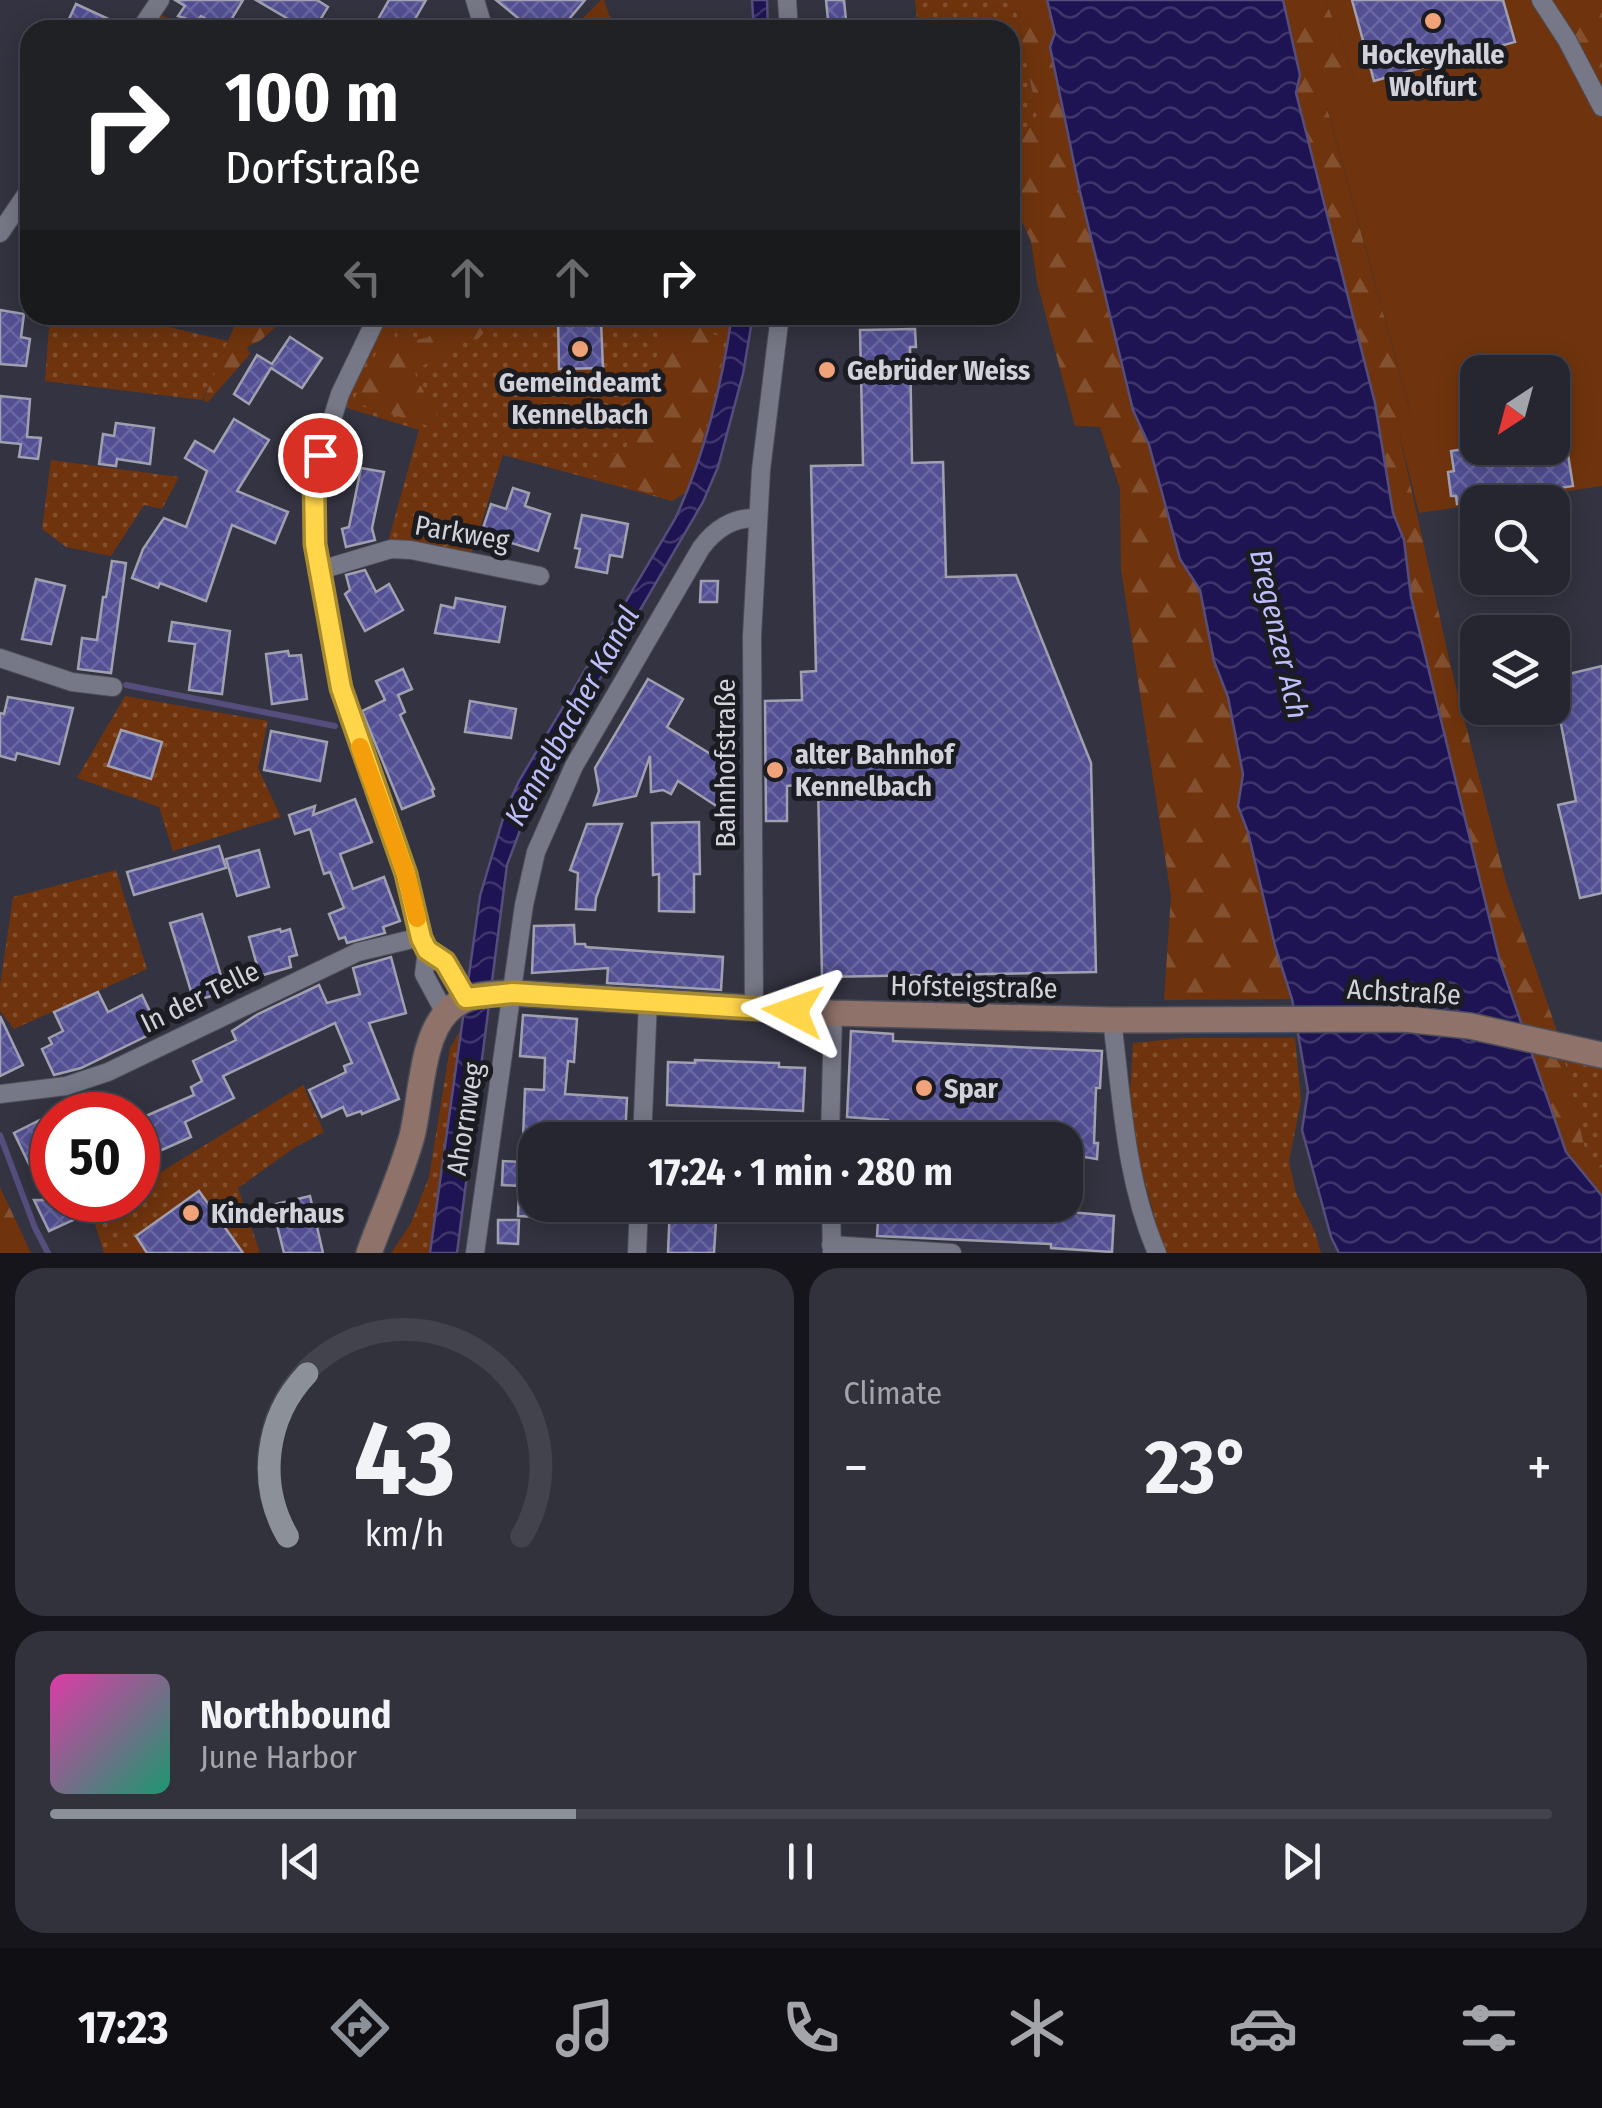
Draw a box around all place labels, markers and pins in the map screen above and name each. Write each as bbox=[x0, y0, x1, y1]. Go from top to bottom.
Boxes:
marker: Hockeyhalle Wolfurt bbox=[1422, 10, 1444, 32]
place label: Hockeyhalle Wolfurt bbox=[1362, 38, 1504, 103]
marker: Gemeindeamt Kennelbach bbox=[569, 338, 591, 360]
place label: Gebrüder Weiss bbox=[847, 354, 1030, 387]
marker: Gebrüder Weiss bbox=[816, 359, 838, 381]
place label: Gemeindeamt Kennelbach bbox=[499, 366, 662, 431]
pin bbox=[278, 413, 363, 498]
place label: alter Bahnhof Kennelbach bbox=[795, 738, 956, 803]
marker: alter Bahnhof Kennelbach bbox=[764, 759, 786, 781]
place label: Spar bbox=[944, 1072, 998, 1105]
marker: Spar bbox=[913, 1077, 935, 1099]
place label: Kinderhaus bbox=[211, 1197, 344, 1230]
marker: Kinderhaus bbox=[180, 1202, 202, 1224]

